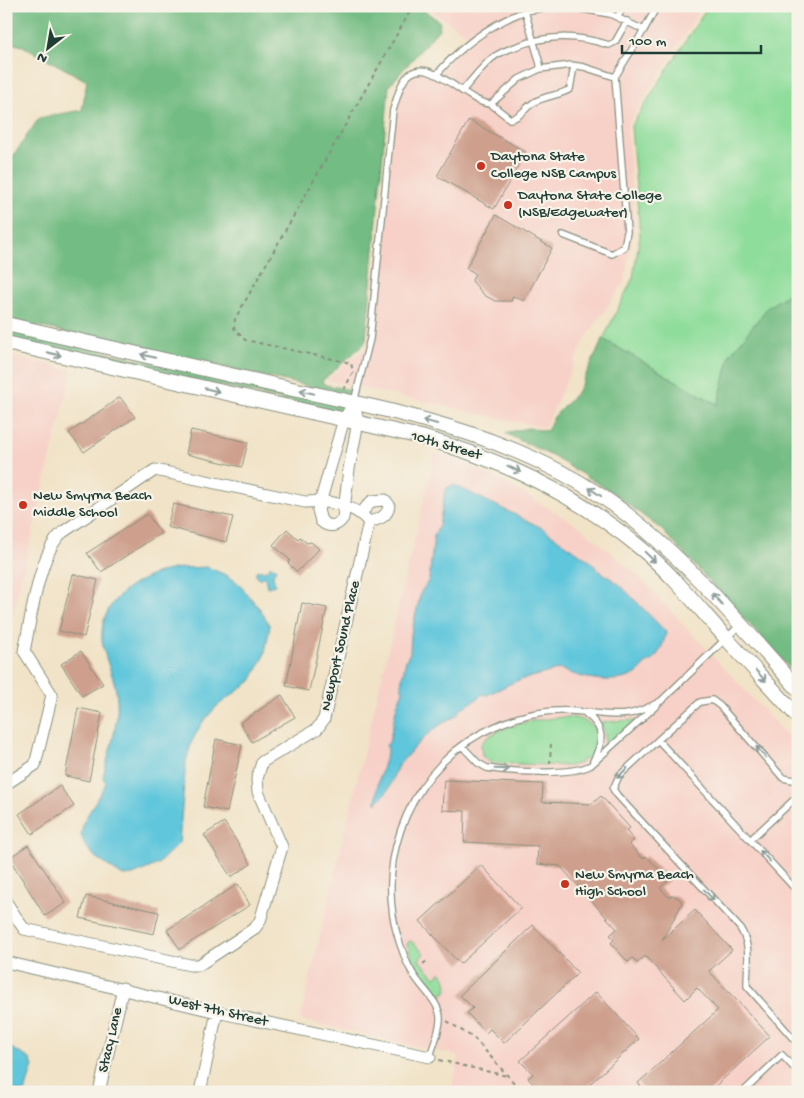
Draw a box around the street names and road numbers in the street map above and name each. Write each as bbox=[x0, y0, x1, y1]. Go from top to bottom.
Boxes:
street label: 10th Street bbox=[408, 427, 485, 465]
street label: Newport Sound Place bbox=[317, 579, 365, 713]
street label: West 7th Street bbox=[167, 991, 271, 1032]
street label: Stacy Lane bbox=[95, 1006, 127, 1074]

